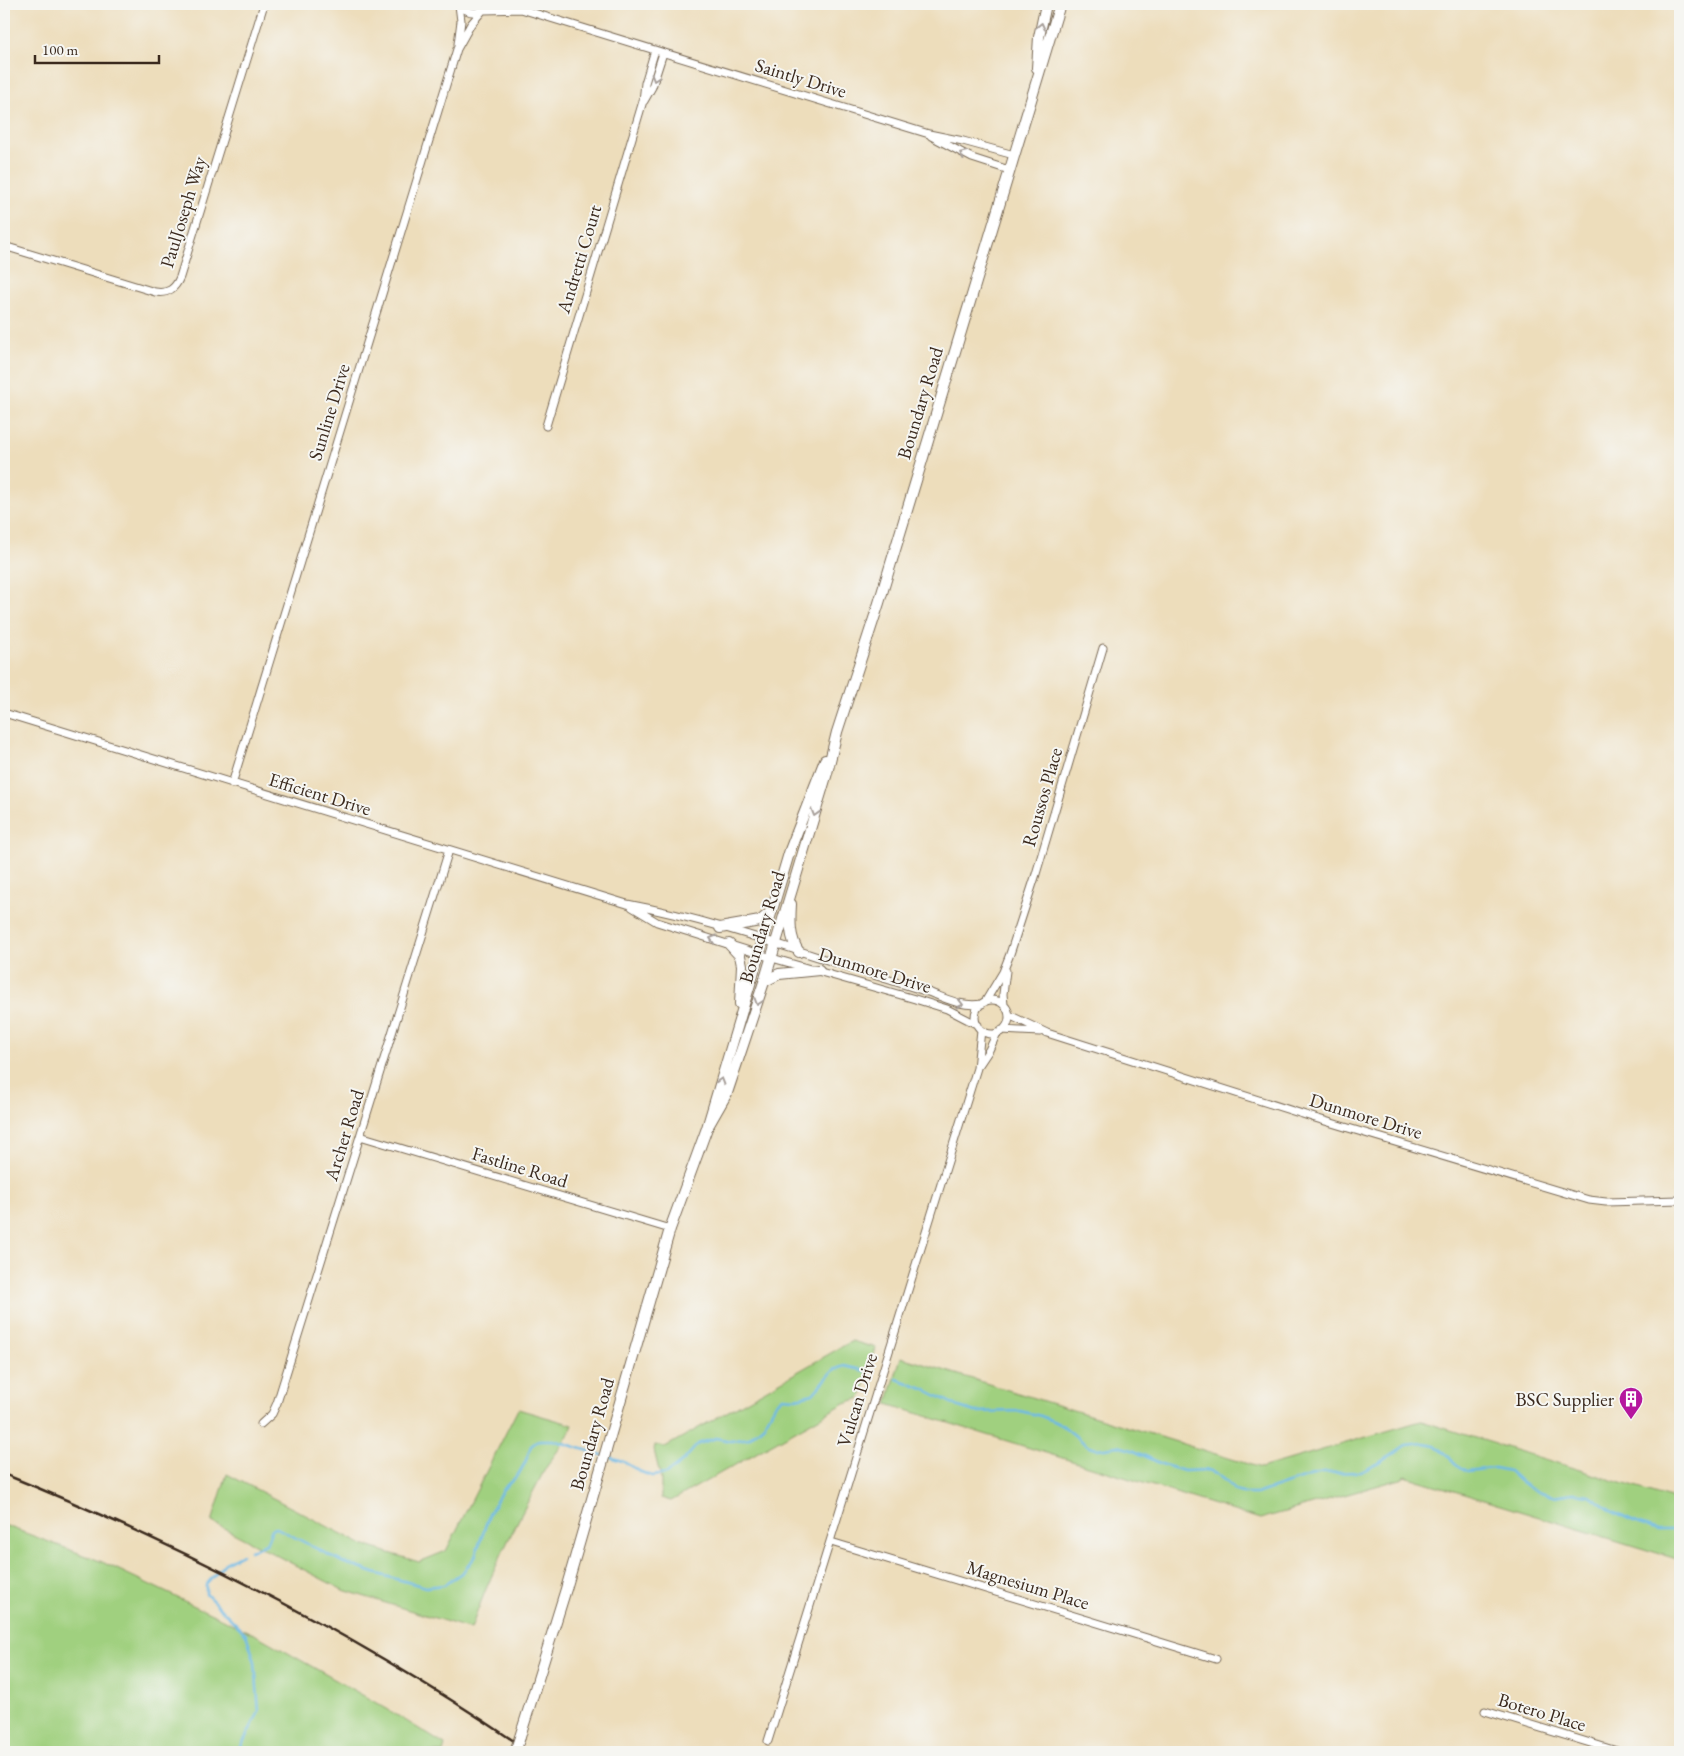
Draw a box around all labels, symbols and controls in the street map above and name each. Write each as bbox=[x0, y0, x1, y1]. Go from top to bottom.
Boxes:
one-way arrow bbox=[1036, 22, 1046, 31]
scale bar bbox=[35, 32, 159, 64]
text: 100 m bbox=[42, 40, 79, 59]
street label: Saintly Drive bbox=[752, 52, 850, 104]
one-way arrow bbox=[651, 73, 661, 81]
one-way arrow bbox=[959, 149, 968, 160]
street label: PaulJoseph Way bbox=[154, 152, 212, 271]
street label: Andretti Court bbox=[550, 202, 607, 317]
street label: Boundary Road bbox=[891, 344, 949, 462]
street label: Sunline Drive bbox=[302, 361, 356, 463]
street label: Roussos Place bbox=[1016, 745, 1068, 849]
street label: Efficient Drive bbox=[266, 767, 374, 821]
one-way arrow bbox=[811, 809, 821, 817]
street label: Boundary Road bbox=[733, 868, 791, 986]
one-way arrow bbox=[709, 935, 718, 945]
street label: Dunmore Drive bbox=[816, 941, 934, 999]
one-way arrow bbox=[754, 998, 764, 1006]
one-way arrow bbox=[956, 998, 964, 1008]
one-way arrow bbox=[716, 1077, 726, 1086]
street label: Archer Road bbox=[318, 1086, 370, 1185]
street label: Dunmore Drive bbox=[1307, 1087, 1425, 1145]
street label: Fastline Road bbox=[469, 1141, 571, 1194]
street label: Vulcan Drive bbox=[831, 1350, 883, 1450]
street label: Boundary Road bbox=[564, 1374, 620, 1493]
building icon: BSC Supplier bbox=[1618, 1386, 1644, 1420]
place label: BSC Supplier bbox=[1515, 1387, 1615, 1412]
street label: Magnesium Place bbox=[964, 1555, 1092, 1615]
street label: Botero Place bbox=[1495, 1687, 1589, 1737]

